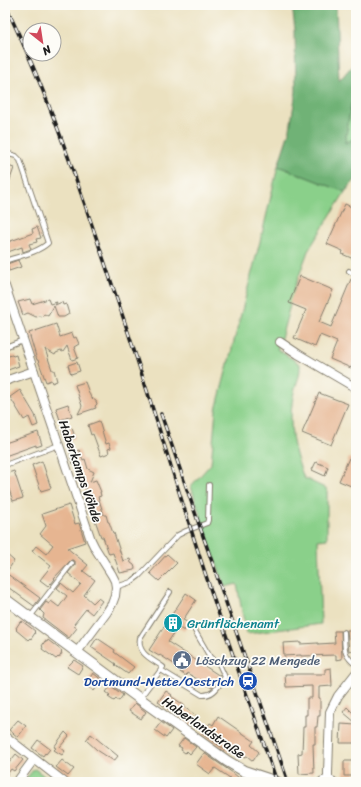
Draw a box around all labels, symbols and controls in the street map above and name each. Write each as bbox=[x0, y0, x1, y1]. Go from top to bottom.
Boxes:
north arrow bbox=[22, 22, 62, 62]
text: N bbox=[38, 40, 56, 61]
street label: Haberkamps Vöhde bbox=[52, 417, 109, 526]
building icon: Grünflächenamt bbox=[162, 612, 184, 634]
place label: Grünflächenamt bbox=[187, 612, 280, 635]
public building icon: Löschzug 22 Mengede bbox=[171, 649, 193, 671]
place label: Löschzug 22 Mengede bbox=[196, 649, 320, 672]
place label: Dortmund-Nette/Oestrich bbox=[84, 670, 234, 693]
station icon: Dortmund-Nette/Oestrich bbox=[237, 670, 259, 692]
street label: Haberlandstraße bbox=[157, 690, 250, 765]

